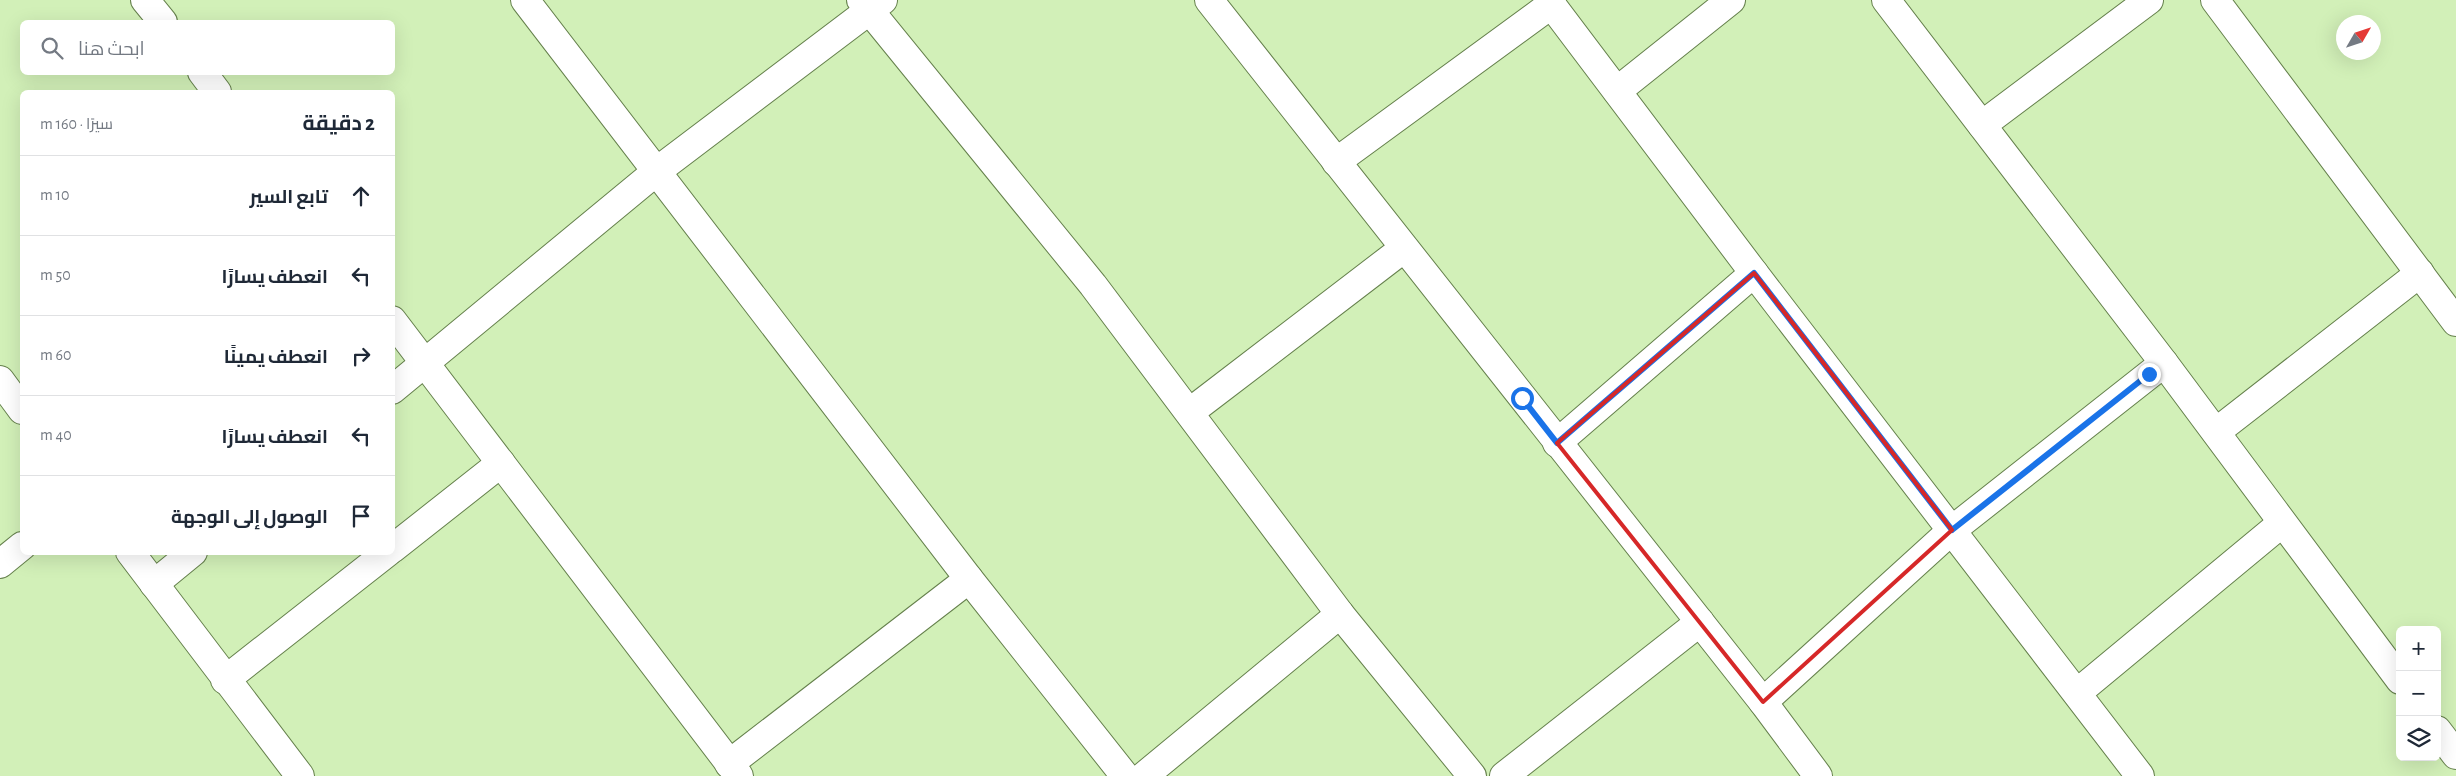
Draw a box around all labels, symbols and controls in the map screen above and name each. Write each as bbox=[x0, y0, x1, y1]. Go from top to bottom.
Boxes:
north arrow bbox=[2336, 15, 2381, 60]
search box bbox=[20, 20, 395, 75]
icon: search bbox=[38, 34, 66, 62]
text: ابحث هنا bbox=[78, 40, 145, 59]
text: 2 دقيقة bbox=[303, 113, 375, 134]
text: سيرًا · 160 m bbox=[40, 116, 113, 132]
icon: ahead bbox=[347, 182, 375, 210]
text: 10 m bbox=[40, 187, 69, 203]
text: تابع السير bbox=[250, 188, 328, 207]
icon: left bbox=[347, 262, 375, 290]
text: 50 m bbox=[40, 267, 71, 283]
text: انعطف يسارًا bbox=[222, 268, 328, 287]
icon: right bbox=[347, 342, 375, 370]
text: 60 m bbox=[40, 347, 71, 363]
text: انعطف يمينًا bbox=[224, 348, 328, 367]
route end bbox=[2138, 363, 2161, 386]
route start bbox=[1511, 387, 1534, 410]
icon: left bbox=[347, 422, 375, 450]
text: 40 m bbox=[40, 427, 72, 443]
text: انعطف يسارًا bbox=[222, 428, 328, 447]
icon: arrive bbox=[347, 502, 375, 530]
text: الوصول إلى الوجهة bbox=[171, 508, 328, 527]
map controls bbox=[2396, 626, 2441, 761]
button: + bbox=[2396, 626, 2441, 671]
button: − bbox=[2396, 671, 2441, 716]
button: layers bbox=[2396, 716, 2441, 761]

